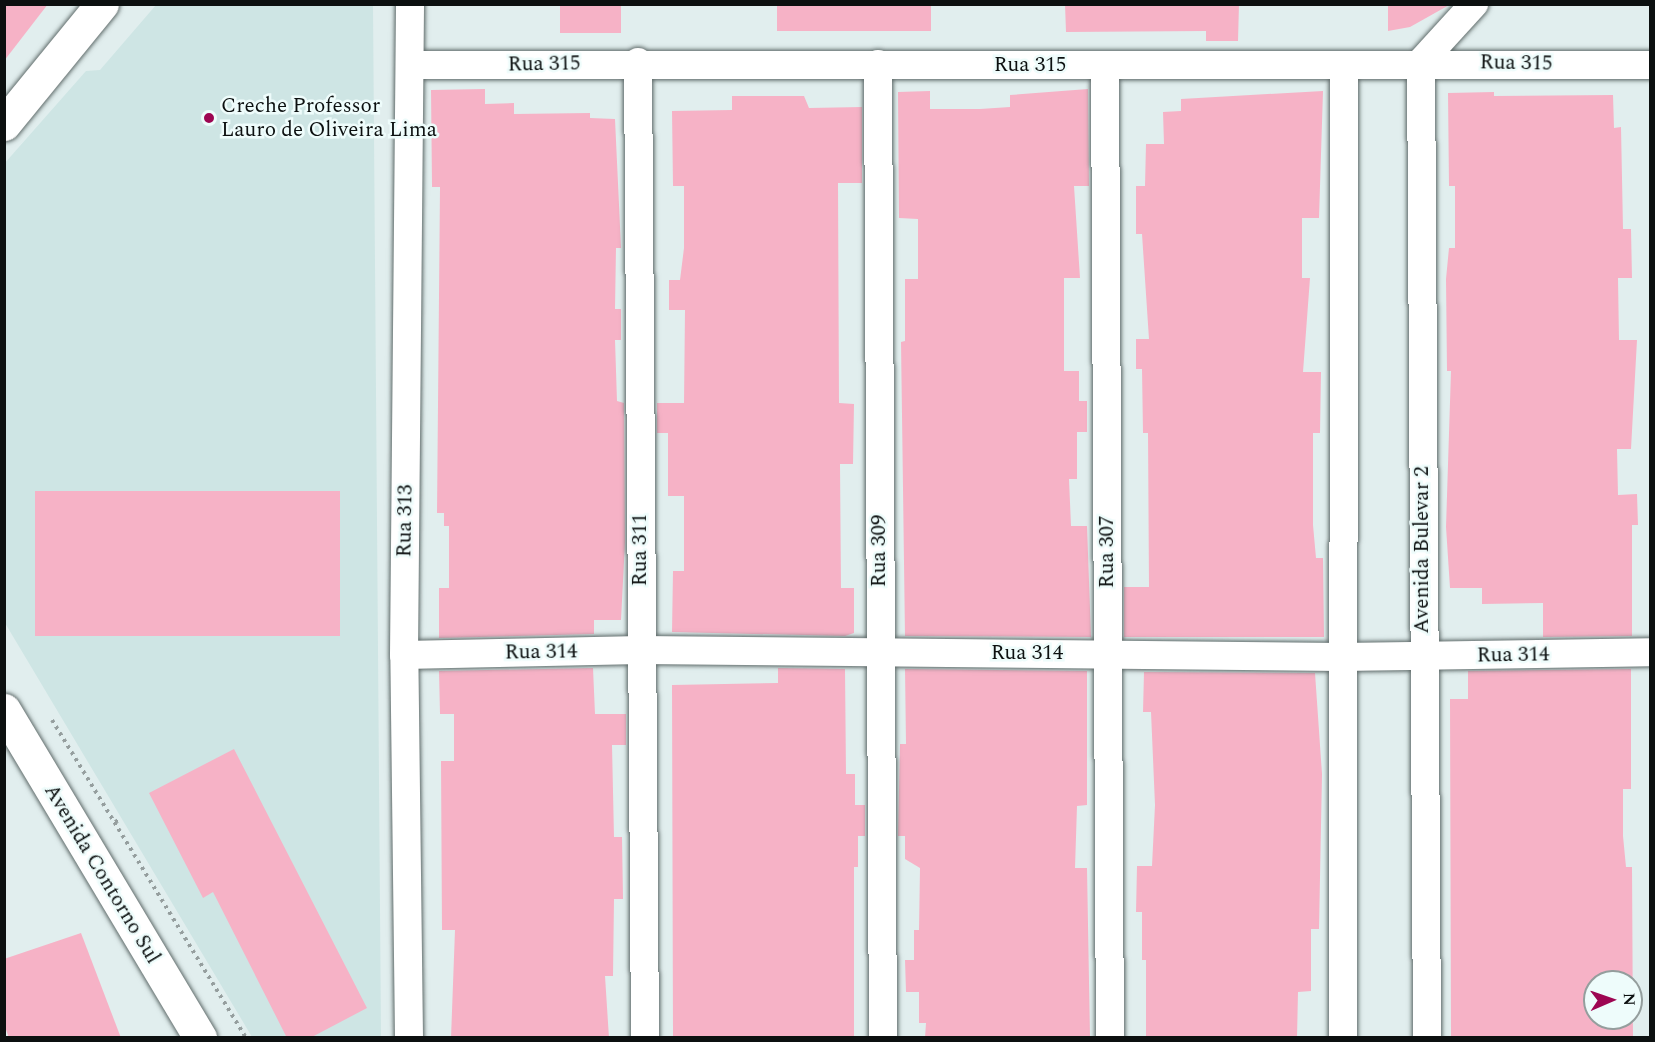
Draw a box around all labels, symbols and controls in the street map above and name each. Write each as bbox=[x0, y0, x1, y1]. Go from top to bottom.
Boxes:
street label: Rua 315 bbox=[1479, 50, 1553, 76]
street label: Rua 315 bbox=[507, 51, 581, 77]
street label: Rua 315 bbox=[994, 52, 1066, 78]
place label: Creche Professor Lauro de Oliveira Lima bbox=[221, 93, 437, 143]
marker: Creche Professor Lauro de Oliveira Lima bbox=[202, 111, 216, 125]
street label: Avenida Bulevar 2 bbox=[1409, 466, 1435, 634]
street label: Rua 313 bbox=[392, 484, 418, 558]
street label: Rua 311 bbox=[627, 514, 653, 586]
street label: Rua 309 bbox=[866, 515, 892, 587]
street label: Rua 307 bbox=[1094, 516, 1120, 588]
street label: Rua 314 bbox=[504, 639, 578, 665]
street label: Rua 314 bbox=[991, 640, 1063, 666]
street label: Rua 314 bbox=[1476, 642, 1550, 668]
street label: Avenida Contorno Sul bbox=[38, 780, 166, 968]
north arrow bbox=[1583, 970, 1643, 1030]
text: N bbox=[1617, 992, 1641, 1006]

